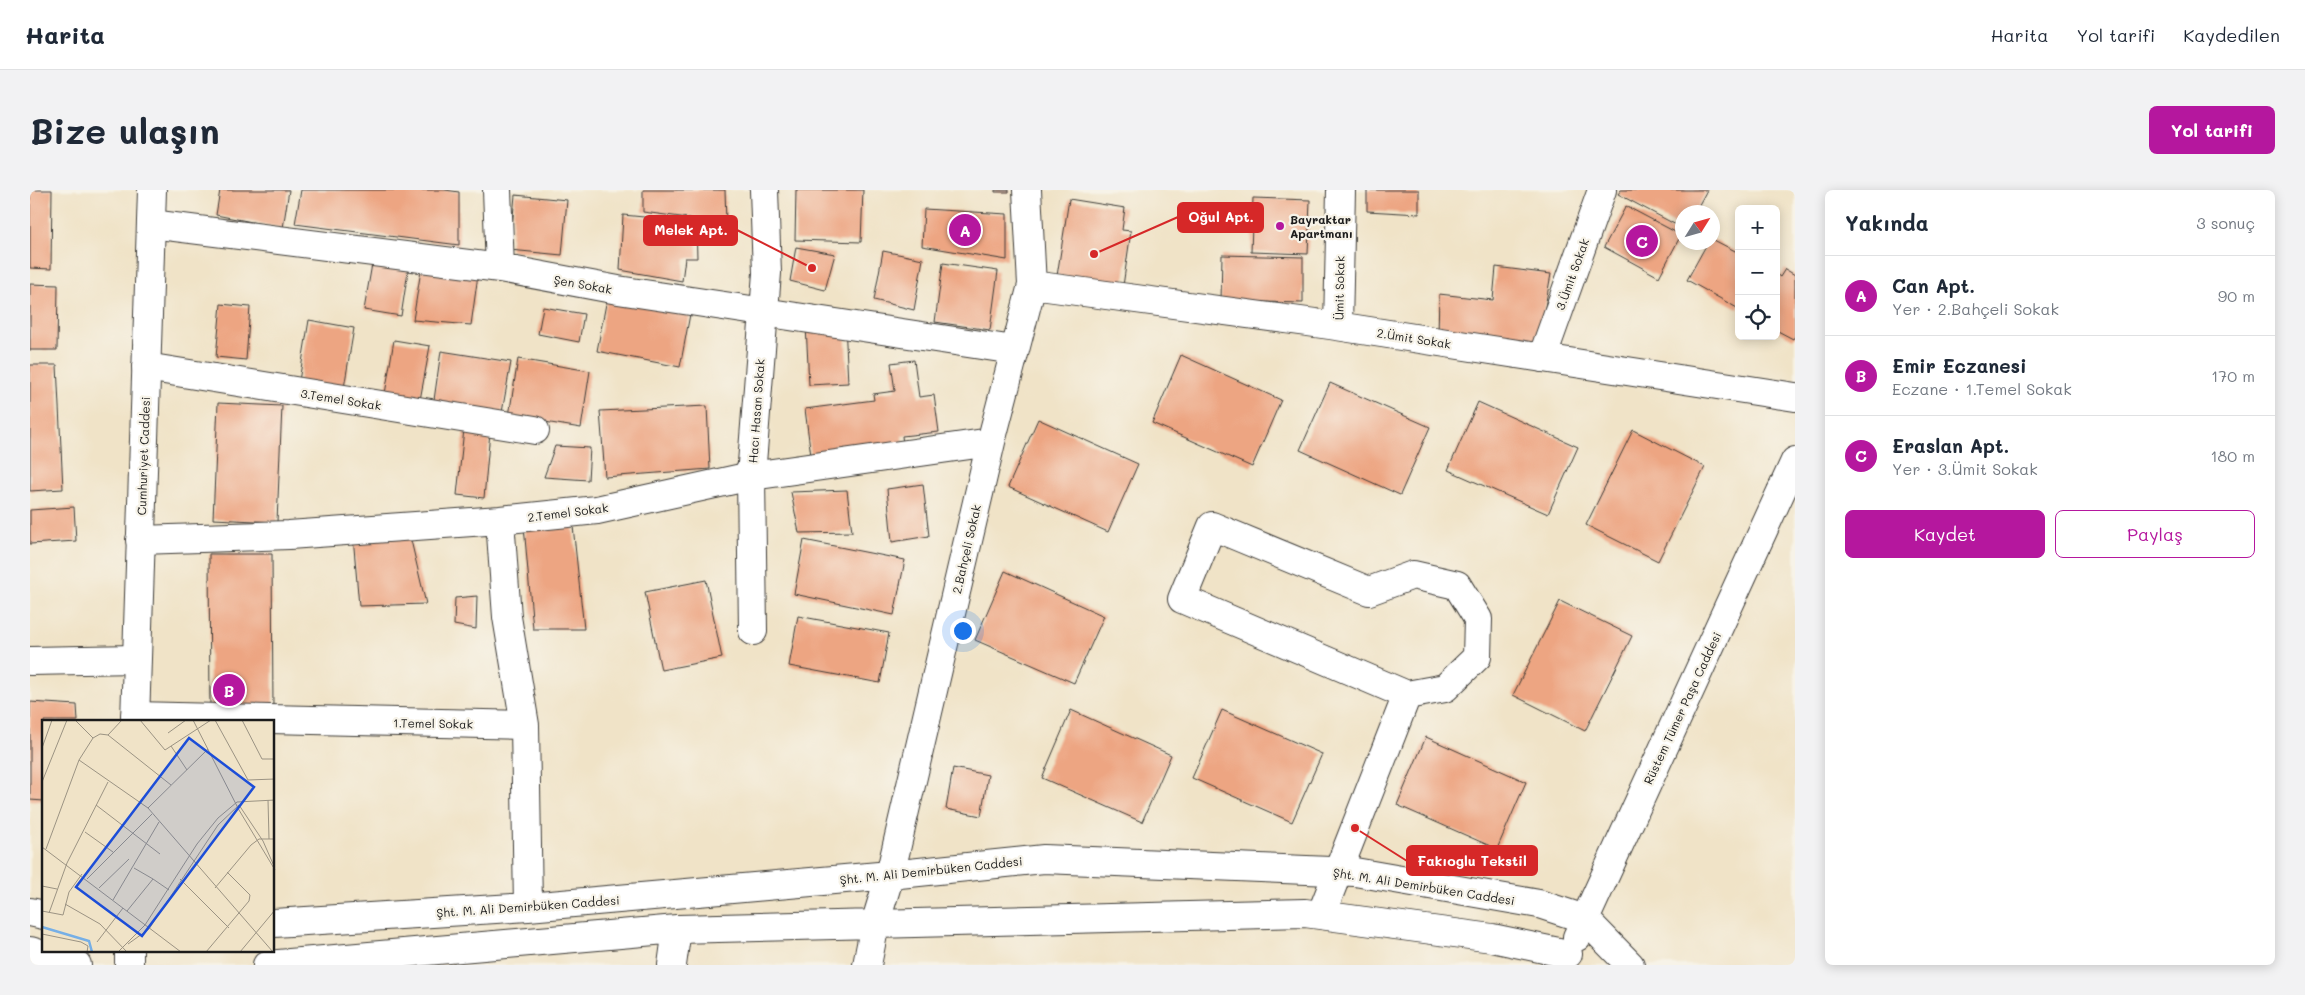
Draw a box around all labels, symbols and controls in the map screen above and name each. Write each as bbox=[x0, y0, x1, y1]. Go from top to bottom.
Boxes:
text: Harita bbox=[25, 19, 105, 50]
text: Harita bbox=[1991, 23, 2048, 47]
text: Yol tarifi bbox=[2076, 23, 2155, 47]
text: Kaydedilen bbox=[2183, 23, 2280, 47]
button: Yol tarifi bbox=[2149, 106, 2275, 154]
text: Bize ulaşın bbox=[30, 107, 220, 153]
callout: Oğul Apt. bbox=[1178, 203, 1263, 232]
north arrow bbox=[1675, 205, 1720, 250]
map controls bbox=[1735, 205, 1780, 340]
button: + bbox=[1735, 205, 1780, 250]
text: Oğul Apt. bbox=[1188, 207, 1254, 226]
text: Yakında bbox=[1845, 209, 1929, 236]
pin: A bbox=[949, 211, 981, 249]
place label: Bayraktar Apartmanı bbox=[1290, 211, 1353, 241]
text: 3 sonuç bbox=[2196, 212, 2255, 233]
callout: Melek Apt. bbox=[644, 216, 737, 245]
text: Melek Apt. bbox=[654, 220, 728, 239]
marker: Bayraktar Apartmanı bbox=[1274, 220, 1286, 232]
pin: C bbox=[1626, 222, 1658, 260]
street label: 3.Ümit Sokak bbox=[1552, 236, 1592, 312]
button: − bbox=[1735, 250, 1780, 295]
street label: Ümit Sokak bbox=[1330, 256, 1348, 320]
street label: Şen Sokak bbox=[553, 271, 613, 297]
text: Can Apt. bbox=[1892, 273, 1975, 298]
text: A bbox=[1855, 285, 1867, 306]
text: 90 m bbox=[2218, 285, 2255, 306]
button: locate bbox=[1735, 295, 1780, 340]
text: Yer · 2.Bahçeli Sokak bbox=[1892, 298, 2059, 319]
street label: 2.Ümit Sokak bbox=[1376, 324, 1452, 352]
text: Emir Eczanesi bbox=[1892, 353, 2027, 378]
street label: Hacı Hasan Sokak bbox=[744, 358, 768, 464]
text: B bbox=[1856, 365, 1866, 386]
text: 170 m bbox=[2211, 365, 2255, 386]
text: Eczane · 1.Temel Sokak bbox=[1892, 378, 2072, 399]
street label: 3.Temel Sokak bbox=[300, 385, 382, 413]
street label: Cumhuriyet Caddesi bbox=[133, 396, 153, 516]
text: Eraslan Apt. bbox=[1892, 433, 2009, 458]
text: C bbox=[1855, 445, 1867, 466]
text: 180 m bbox=[2210, 445, 2255, 466]
text: Yer · 3.Ümit Sokak bbox=[1892, 458, 2038, 479]
street label: 2.Temel Sokak bbox=[527, 499, 609, 525]
street label: 2.Bahçeli Sokak bbox=[948, 503, 984, 595]
button: Kaydet bbox=[1845, 510, 2045, 558]
button: Paylaş bbox=[2055, 510, 2255, 558]
your location bbox=[950, 618, 976, 644]
street label: Rüstem Tümer Paşa Caddesi bbox=[1640, 629, 1724, 787]
pin: B bbox=[213, 671, 245, 709]
street label: 1.Temel Sokak bbox=[393, 714, 473, 732]
inset map bbox=[42, 720, 275, 952]
callout: Fakıoglu Tekstil bbox=[1407, 846, 1537, 875]
text: Fakıoglu Tekstil bbox=[1417, 851, 1527, 870]
street label: Şht. M. Ali Demirbüken Caddesi bbox=[839, 852, 1023, 888]
street label: Şht. M. Ali Demirbüken Caddesi bbox=[1332, 864, 1516, 908]
street label: Şht. M. Ali Demirbüken Caddesi bbox=[436, 892, 620, 920]

